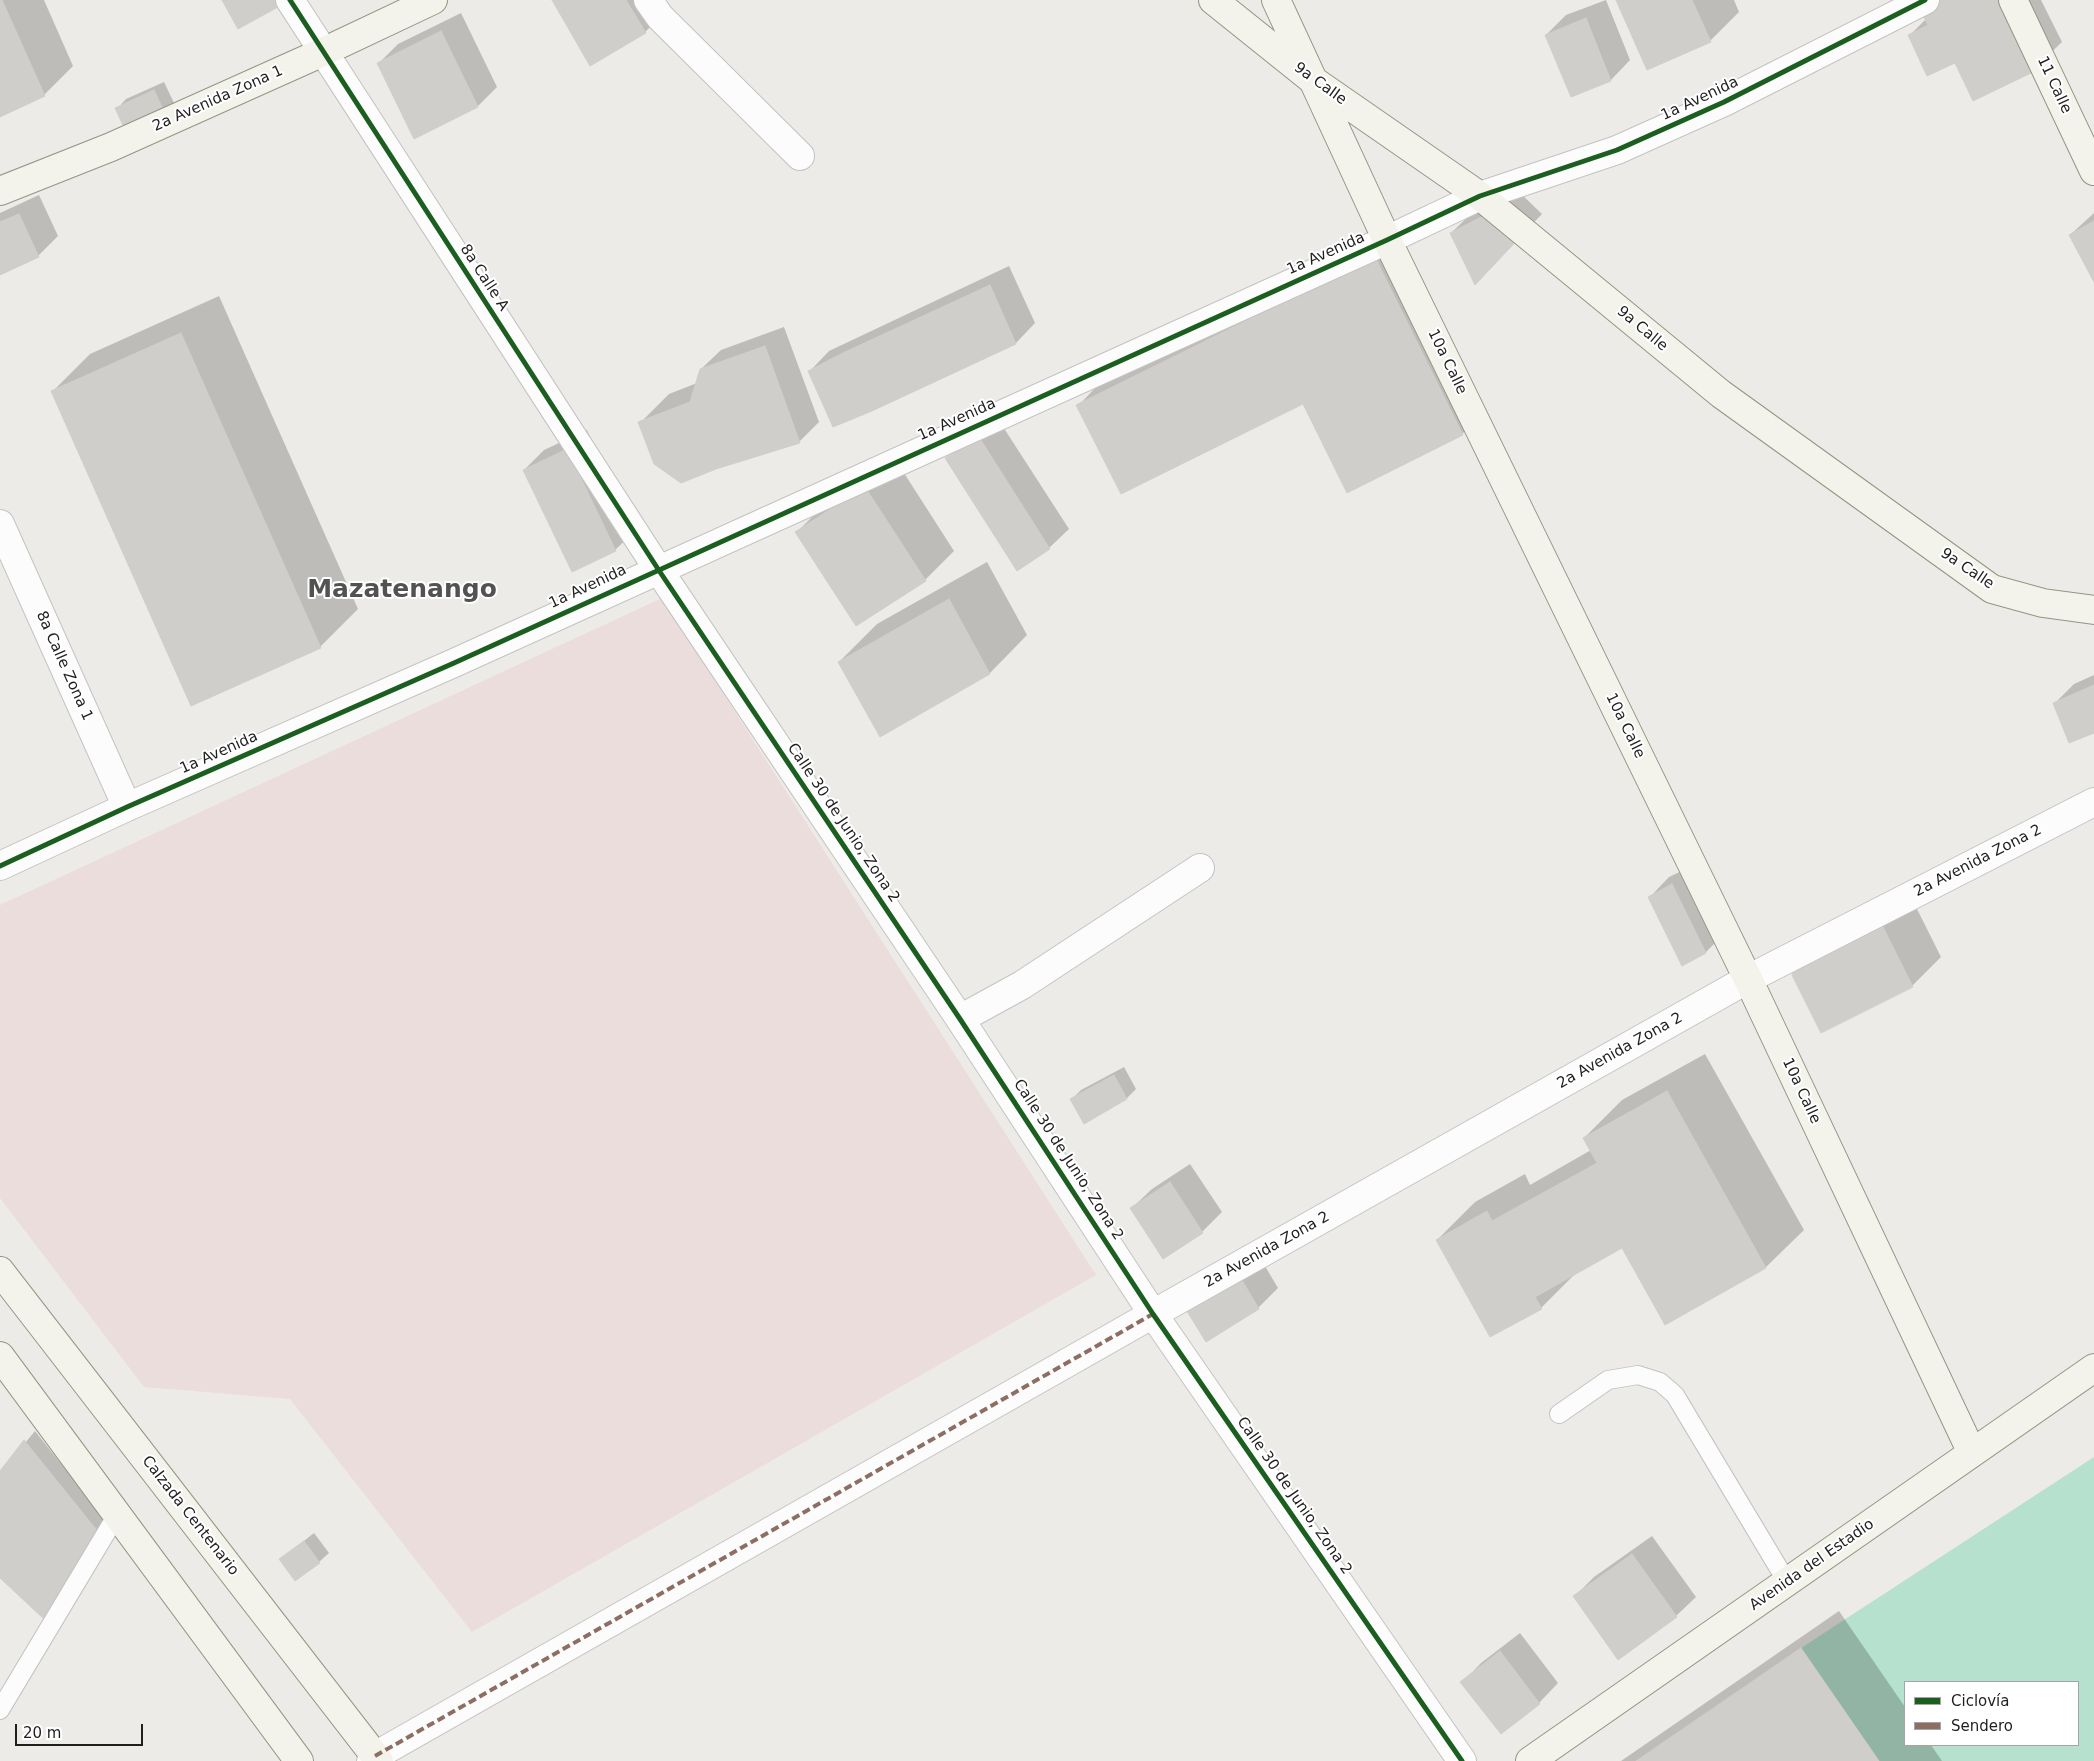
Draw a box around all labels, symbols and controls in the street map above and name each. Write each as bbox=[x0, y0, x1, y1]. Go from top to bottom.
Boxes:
street label: 11 Calle bbox=[2033, 54, 2075, 116]
street label: 9a Calle bbox=[1290, 59, 1350, 109]
street label: 2a Avenida Zona 1 bbox=[150, 62, 286, 136]
street label: 1a Avenida bbox=[1658, 73, 1742, 125]
street label: 1a Avenida bbox=[1284, 229, 1368, 279]
street label: 8a Calle A bbox=[456, 241, 512, 315]
street label: 9a Calle bbox=[1613, 303, 1671, 355]
street label: 10a Calle bbox=[1424, 326, 1470, 398]
street label: 1a Avenida bbox=[915, 395, 999, 445]
street label: 9a Calle bbox=[1937, 545, 1997, 593]
street label: 1a Avenida bbox=[546, 561, 630, 613]
district label: Mazatenango bbox=[307, 575, 497, 605]
street label: 8a Calle Zona 1 bbox=[32, 608, 96, 724]
street label: 10a Calle bbox=[1602, 690, 1648, 762]
street label: 1a Avenida bbox=[177, 728, 261, 778]
street label: Calle 30 de Junio, Zona 2 bbox=[783, 740, 903, 906]
street label: 2a Avenida Zona 2 bbox=[1911, 821, 2045, 901]
street label: 2a Avenida Zona 2 bbox=[1554, 1009, 1686, 1093]
street label: 10a Calle bbox=[1778, 1055, 1824, 1127]
street label: Calle 30 de Junio, Zona 2 bbox=[1009, 1076, 1127, 1244]
street label: 2a Avenida Zona 2 bbox=[1201, 1208, 1333, 1292]
street label: Calle 30 de Junio, Zona 2 bbox=[1233, 1414, 1355, 1578]
street label: Calzada Centenario bbox=[138, 1453, 242, 1579]
street label: Avenida del Estadio bbox=[1746, 1515, 1878, 1615]
legend bbox=[1904, 1681, 2079, 1746]
text: Ciclovía bbox=[1951, 1692, 2009, 1710]
scale bar bbox=[18, 1714, 145, 1746]
text: Sendero bbox=[1951, 1717, 2013, 1735]
text: 20 m bbox=[23, 1724, 61, 1742]

